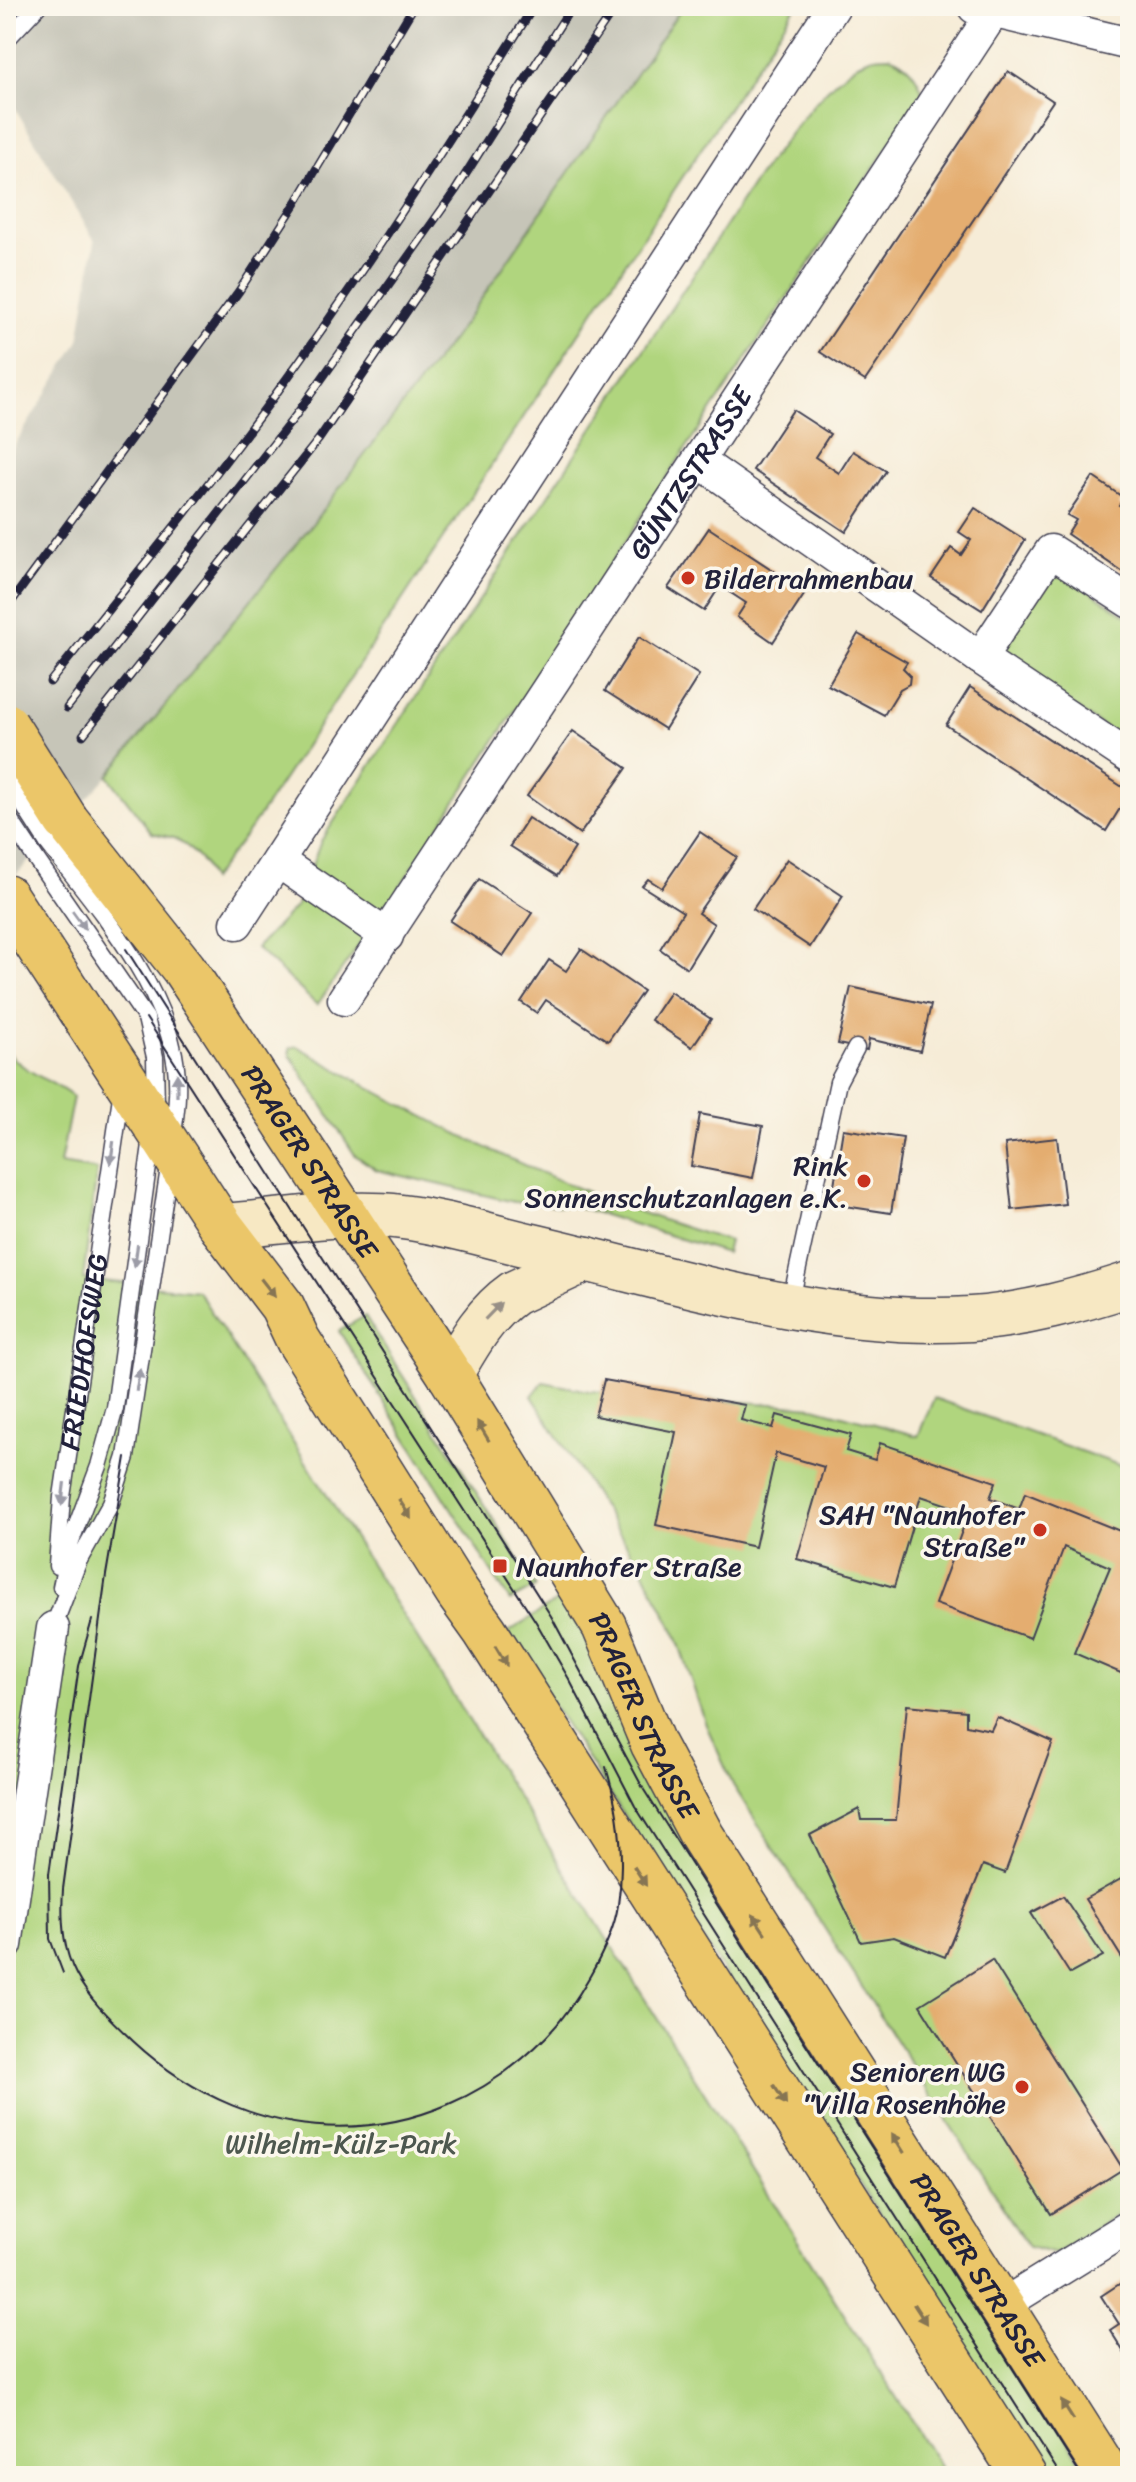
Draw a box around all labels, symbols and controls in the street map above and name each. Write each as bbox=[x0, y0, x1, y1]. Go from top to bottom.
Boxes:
street label: GÜNTZSTRASSE bbox=[615, 375, 766, 569]
place label: Bilderrahmenbau bbox=[704, 554, 913, 603]
marker: Bilderrahmenbau bbox=[679, 569, 697, 587]
one-way arrow bbox=[71, 909, 86, 930]
street label: PRAGER STRASSE bbox=[228, 1054, 393, 1270]
one-way arrow bbox=[171, 1072, 183, 1097]
one-way arrow bbox=[105, 1141, 118, 1166]
place label: Rink Sonnenschutzanlagen e.K. bbox=[525, 1141, 848, 1222]
marker: Rink Sonnenschutzanlagen e.K. bbox=[855, 1172, 873, 1190]
one-way arrow bbox=[129, 1244, 142, 1269]
street label: FRIEDHOFSWEG bbox=[45, 1250, 122, 1453]
one-way arrow bbox=[259, 1278, 276, 1298]
one-way arrow bbox=[484, 1302, 502, 1321]
one-way arrow bbox=[132, 1367, 145, 1392]
one-way arrow bbox=[476, 1420, 490, 1442]
one-way arrow bbox=[56, 1482, 69, 1507]
place label: SAH "Naunhofer Straße" bbox=[819, 1490, 1026, 1571]
one-way arrow bbox=[397, 1498, 411, 1520]
marker: SAH "Naunhofer Straße" bbox=[1031, 1521, 1049, 1539]
place label: Naunhofer Straße bbox=[516, 1542, 742, 1591]
marker: Naunhofer Straße bbox=[491, 1557, 509, 1575]
street label: PRAGER STRASSE bbox=[576, 1601, 714, 1830]
one-way arrow bbox=[493, 1645, 508, 1668]
one-way arrow bbox=[632, 1865, 646, 1887]
one-way arrow bbox=[752, 1913, 766, 1935]
place label: Senioren WG "Villa Rosenhöhe bbox=[803, 2047, 1006, 2128]
marker: Senioren WG "Villa Rosenhöhe bbox=[1013, 2078, 1031, 2096]
one-way arrow bbox=[773, 2084, 787, 2106]
park label: Wilhelm-Külz-Park bbox=[225, 2119, 457, 2168]
one-way arrow bbox=[892, 2132, 906, 2154]
street label: PRAGER STRASSE bbox=[897, 2162, 1060, 2379]
one-way arrow bbox=[913, 2303, 927, 2325]
one-way arrow bbox=[1061, 2399, 1075, 2421]

